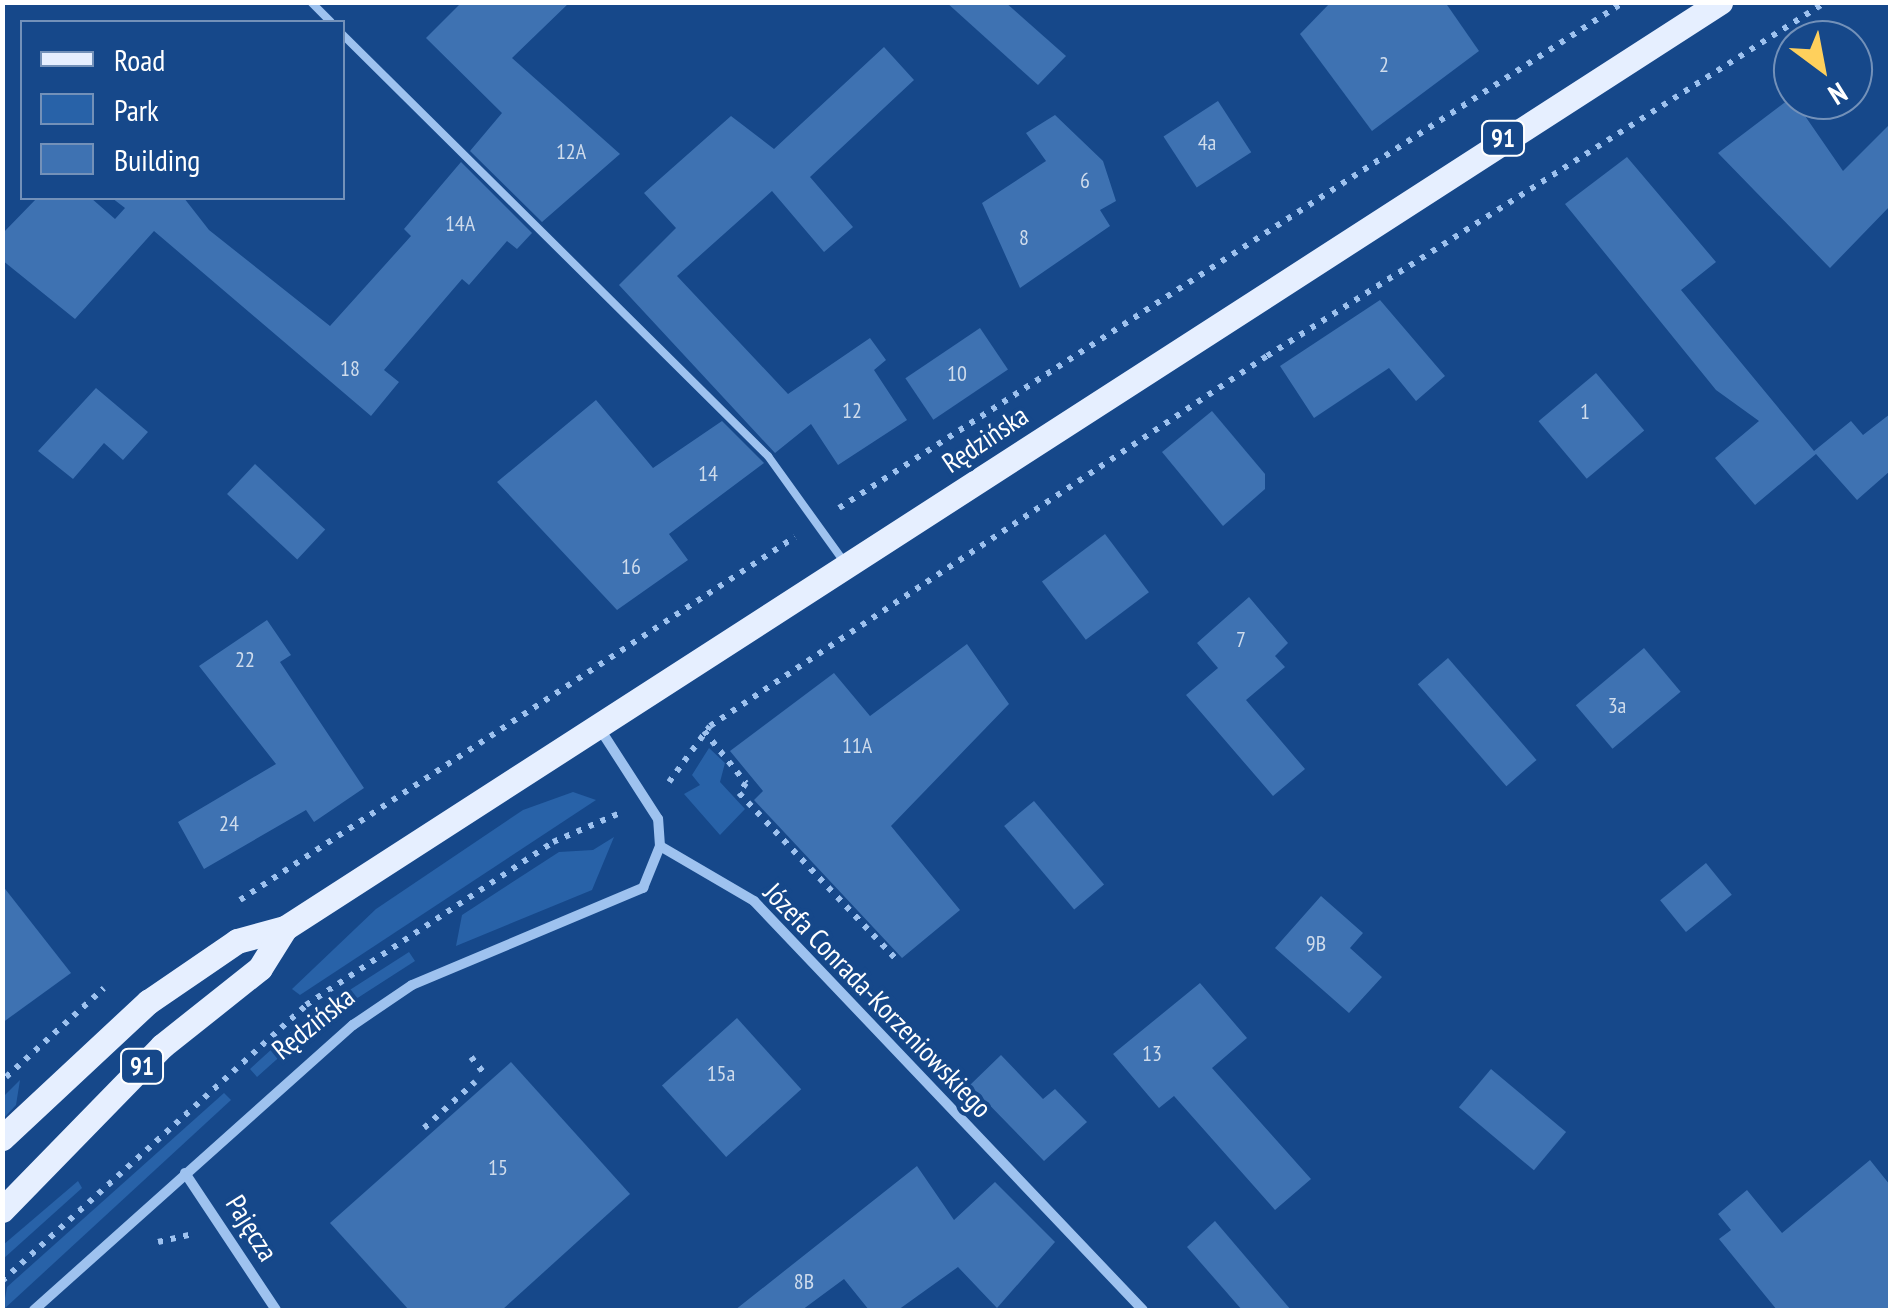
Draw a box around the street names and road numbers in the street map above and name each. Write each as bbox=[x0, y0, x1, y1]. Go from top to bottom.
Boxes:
road number: 91 bbox=[1480, 118, 1526, 158]
street label: Rędzińska bbox=[936, 398, 1034, 480]
street label: Józefa Conrada-Korzeniowskiego bbox=[757, 876, 999, 1124]
street label: Rędzińska bbox=[265, 980, 361, 1066]
road number: 91 bbox=[120, 1046, 164, 1086]
street label: Pajęcza bbox=[219, 1189, 285, 1267]

